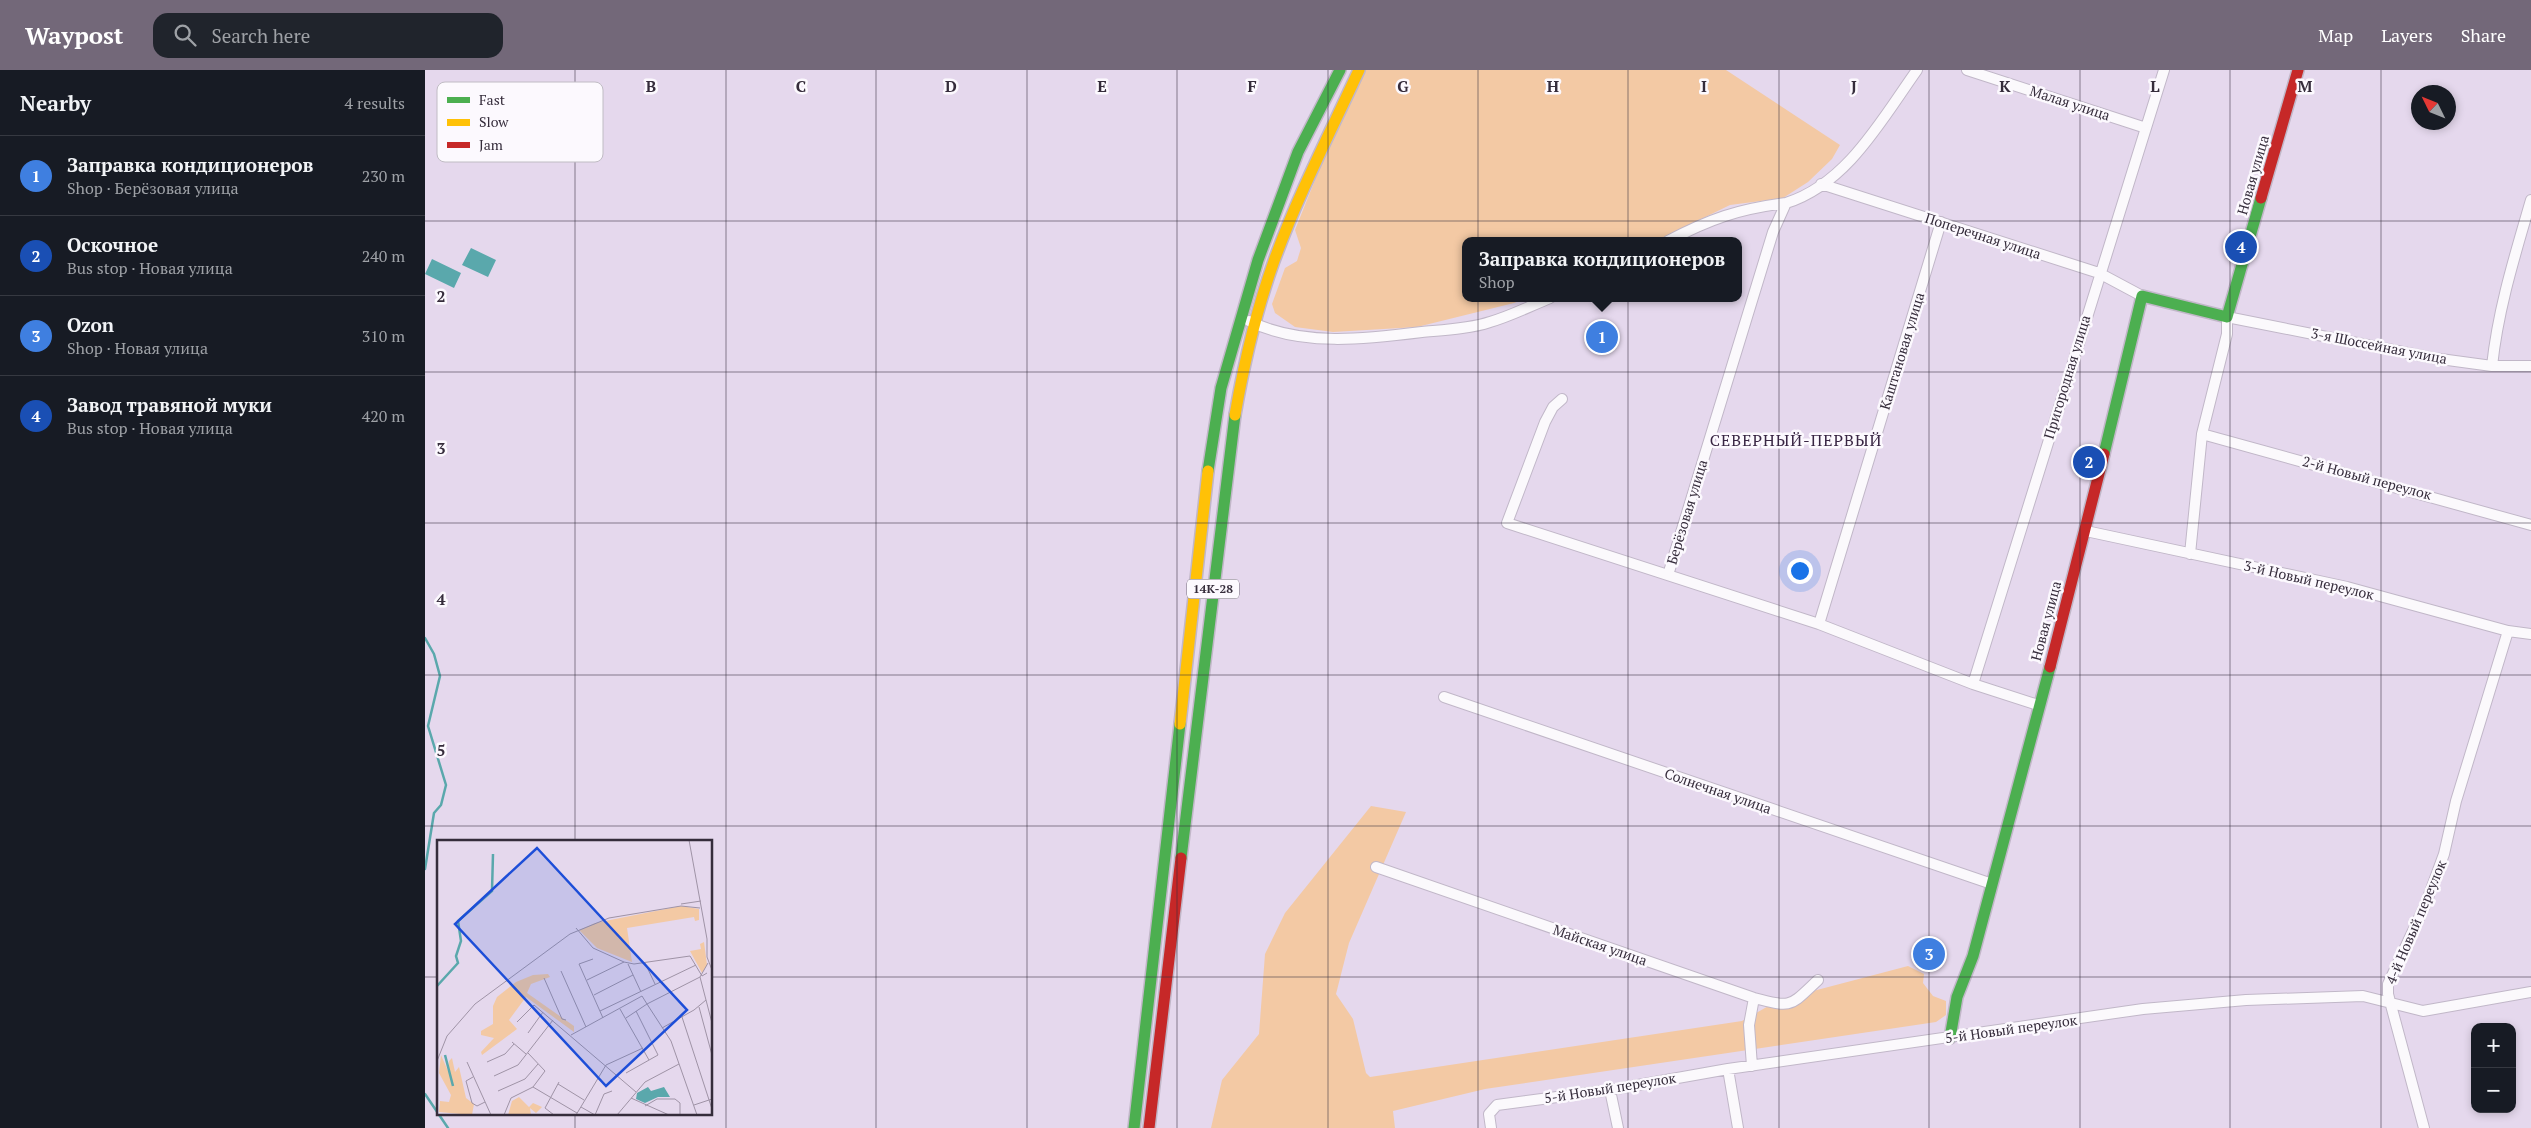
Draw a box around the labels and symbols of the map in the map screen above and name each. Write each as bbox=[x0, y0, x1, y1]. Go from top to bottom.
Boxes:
text: B bbox=[646, 75, 656, 97]
text: C bbox=[796, 75, 806, 97]
text: D bbox=[945, 75, 957, 97]
text: E bbox=[1097, 75, 1107, 97]
text: F bbox=[1247, 75, 1257, 97]
text: G bbox=[1397, 75, 1409, 97]
text: H bbox=[1547, 75, 1559, 97]
text: I bbox=[1701, 75, 1707, 97]
text: J bbox=[1851, 75, 1857, 97]
text: K bbox=[1999, 75, 2011, 97]
text: L bbox=[2150, 75, 2160, 97]
text: M bbox=[2298, 75, 2313, 97]
street label: Малая улица bbox=[2028, 81, 2113, 124]
legend bbox=[437, 82, 603, 162]
north arrow bbox=[2411, 85, 2456, 130]
text: Fast bbox=[479, 90, 506, 109]
text: Slow bbox=[479, 112, 509, 131]
street label: Новая улица bbox=[2232, 133, 2273, 217]
text: Jam bbox=[479, 135, 503, 154]
street label: Поперечная улица bbox=[1923, 208, 2044, 263]
pin: 4 bbox=[2225, 228, 2257, 266]
text: 2 bbox=[436, 285, 446, 307]
street label: Каштановая улица bbox=[1875, 290, 1928, 412]
street label: Пригородная улица bbox=[2039, 313, 2094, 441]
pin: 1 bbox=[1586, 318, 1618, 356]
street label: 3-я Шоссейная улица bbox=[2309, 323, 2449, 368]
district label: СЕВЕРНЫЙ-ПЕРВЫЙ bbox=[1710, 429, 1882, 451]
text: 3 bbox=[436, 437, 446, 459]
pin: 2 bbox=[2073, 443, 2105, 481]
street label: 2-й Новый переулок bbox=[2300, 451, 2434, 504]
street label: Берёзовая улица bbox=[1662, 457, 1711, 567]
street label: 3-й Новый переулок bbox=[2242, 555, 2377, 604]
your location bbox=[1787, 558, 1813, 584]
road number: 14К-28 bbox=[1187, 579, 1239, 598]
street label: Новая улица bbox=[2026, 579, 2065, 663]
text: 4 bbox=[436, 588, 446, 610]
text: 5 bbox=[436, 739, 446, 761]
street label: Солнечная улица bbox=[1662, 763, 1774, 818]
inset map bbox=[437, 840, 713, 1116]
street label: 4-й Новый переулок bbox=[2381, 856, 2450, 987]
street label: Майская улица bbox=[1551, 920, 1650, 970]
pin: 3 bbox=[1913, 935, 1945, 973]
street label: 5-й Новый переулок bbox=[1944, 1010, 2079, 1047]
street label: 5-й Новый переулок bbox=[1543, 1068, 1678, 1107]

